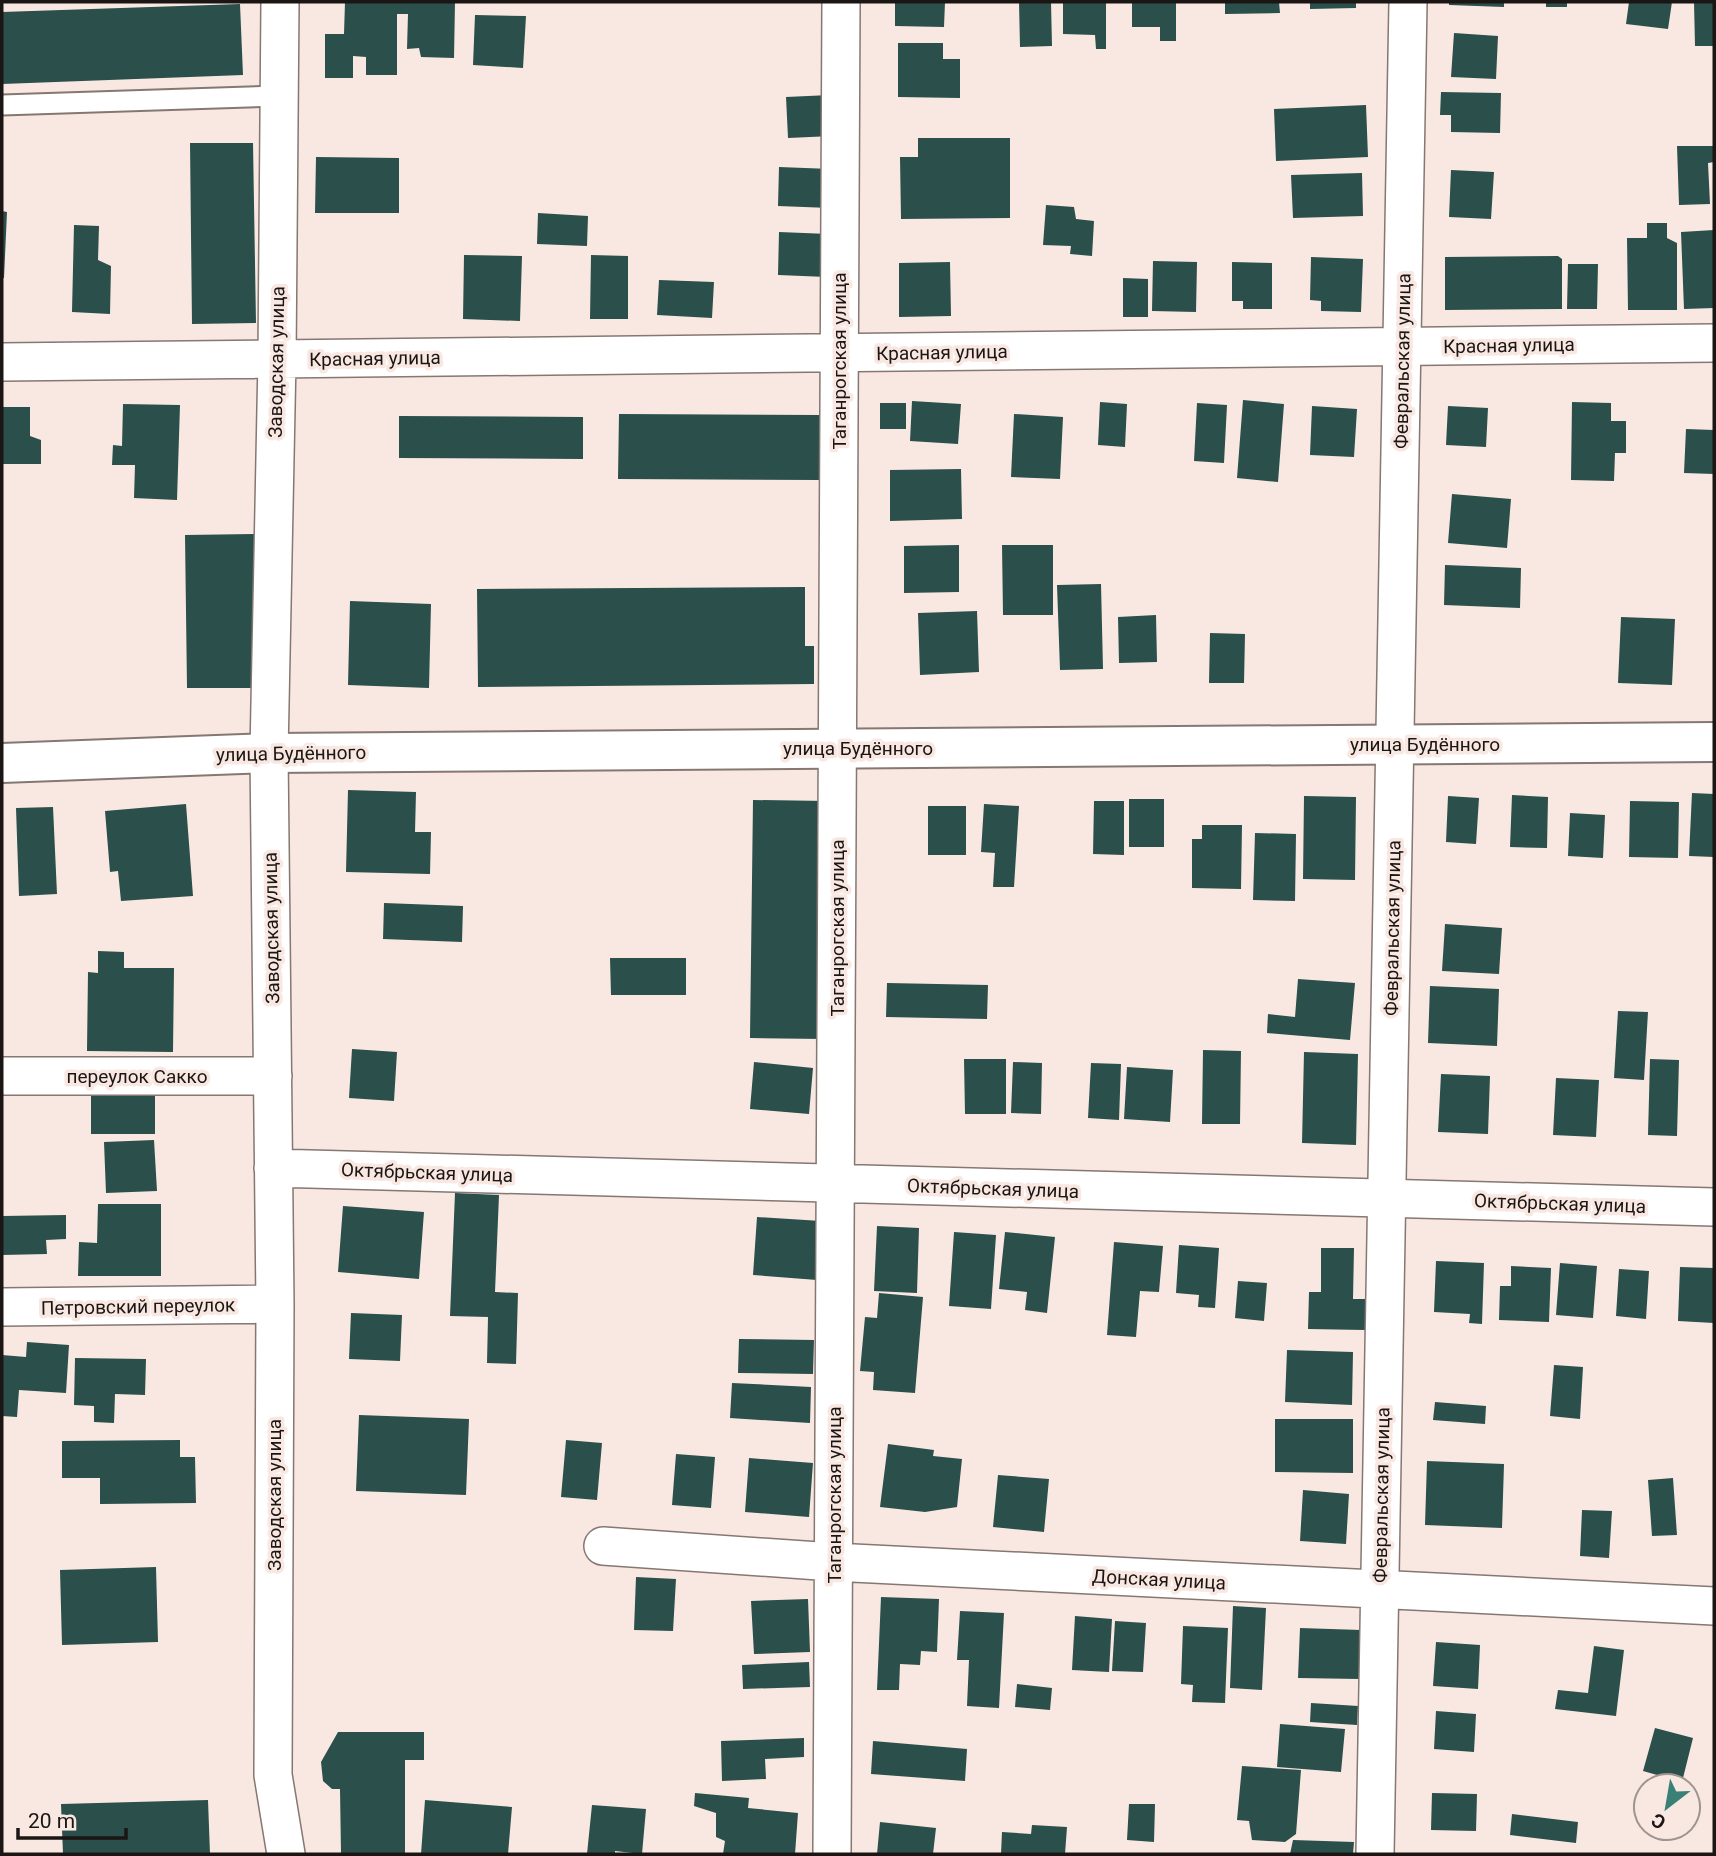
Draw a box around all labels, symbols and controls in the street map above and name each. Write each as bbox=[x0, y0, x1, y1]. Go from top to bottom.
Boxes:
street label: Таганрогская улица bbox=[828, 272, 851, 450]
street label: Февральская улица bbox=[1389, 273, 1416, 449]
street label: Заводская улица bbox=[264, 286, 289, 438]
street label: Красная улица bbox=[1443, 333, 1575, 358]
street label: Красная улица bbox=[876, 340, 1008, 365]
street label: Красная улица bbox=[309, 346, 441, 371]
street label: улица Будённого bbox=[1350, 733, 1500, 756]
street label: улица Будённого bbox=[783, 737, 933, 760]
street label: улица Будённого bbox=[216, 741, 366, 766]
street label: Таганрогская улица bbox=[826, 839, 849, 1017]
street label: Февральская улица bbox=[1379, 840, 1406, 1016]
street label: Заводская улица bbox=[259, 852, 284, 1004]
street label: переулок Сакко bbox=[67, 1065, 207, 1088]
street label: Октябрьская улица bbox=[341, 1158, 513, 1187]
street label: Октябрьская улица bbox=[907, 1174, 1079, 1203]
street label: Октябрьская улица bbox=[1474, 1189, 1646, 1218]
street label: Петровский переулок bbox=[41, 1293, 236, 1320]
street label: Таганрогская улица bbox=[823, 1406, 846, 1584]
street label: Февральская улица bbox=[1368, 1407, 1395, 1583]
street label: Заводская улица bbox=[263, 1419, 286, 1571]
street label: Донская улица bbox=[1091, 1565, 1226, 1594]
north arrow bbox=[1632, 1772, 1702, 1842]
scale bar bbox=[18, 1797, 126, 1841]
text: С bbox=[1647, 1808, 1670, 1834]
text: 20 m bbox=[28, 1809, 75, 1833]

